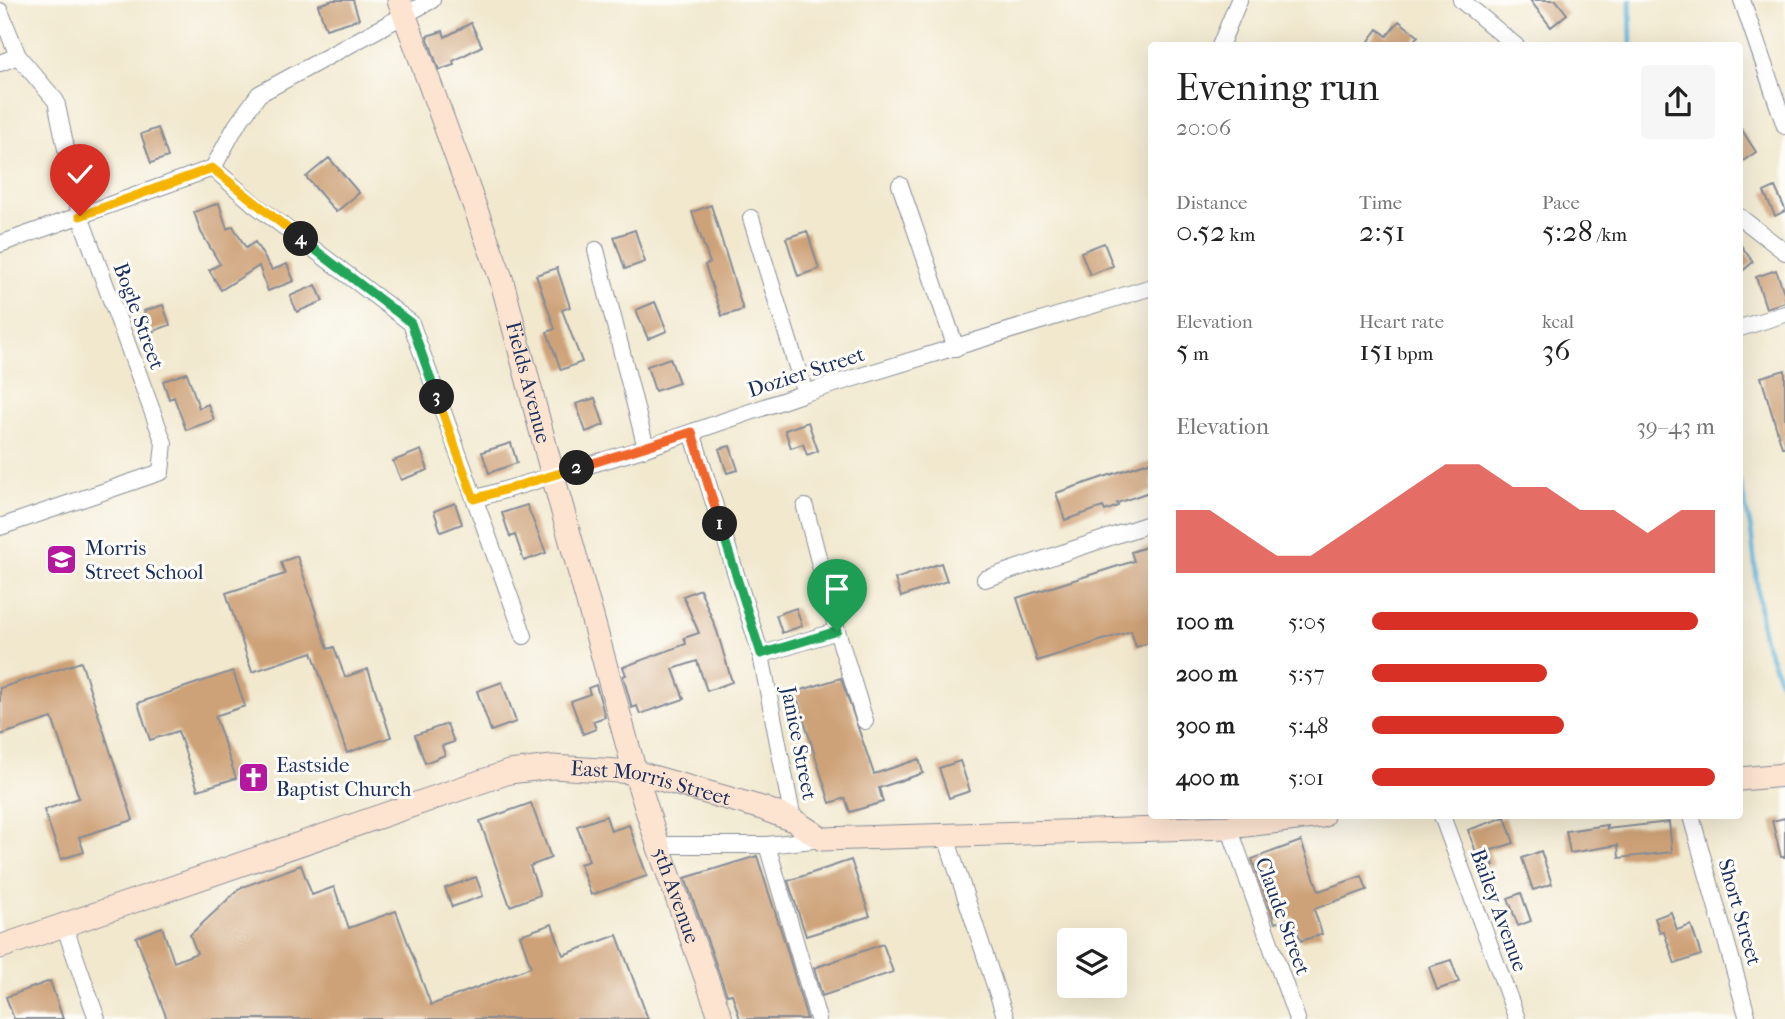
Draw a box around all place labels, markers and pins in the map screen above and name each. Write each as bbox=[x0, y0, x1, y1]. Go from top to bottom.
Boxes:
pin bbox=[50, 144, 110, 216]
pin: 4 bbox=[284, 222, 318, 256]
pin: 3 bbox=[420, 380, 454, 414]
pin: 2 bbox=[560, 450, 594, 486]
pin: 1 bbox=[702, 506, 738, 542]
place label: Morris Street School bbox=[85, 536, 204, 584]
school or university icon: Morris Street School bbox=[45, 543, 79, 577]
pin bbox=[807, 559, 867, 631]
place label: Eastside Baptist Church bbox=[276, 753, 412, 801]
church icon: Eastside Baptist Church bbox=[236, 760, 270, 794]

